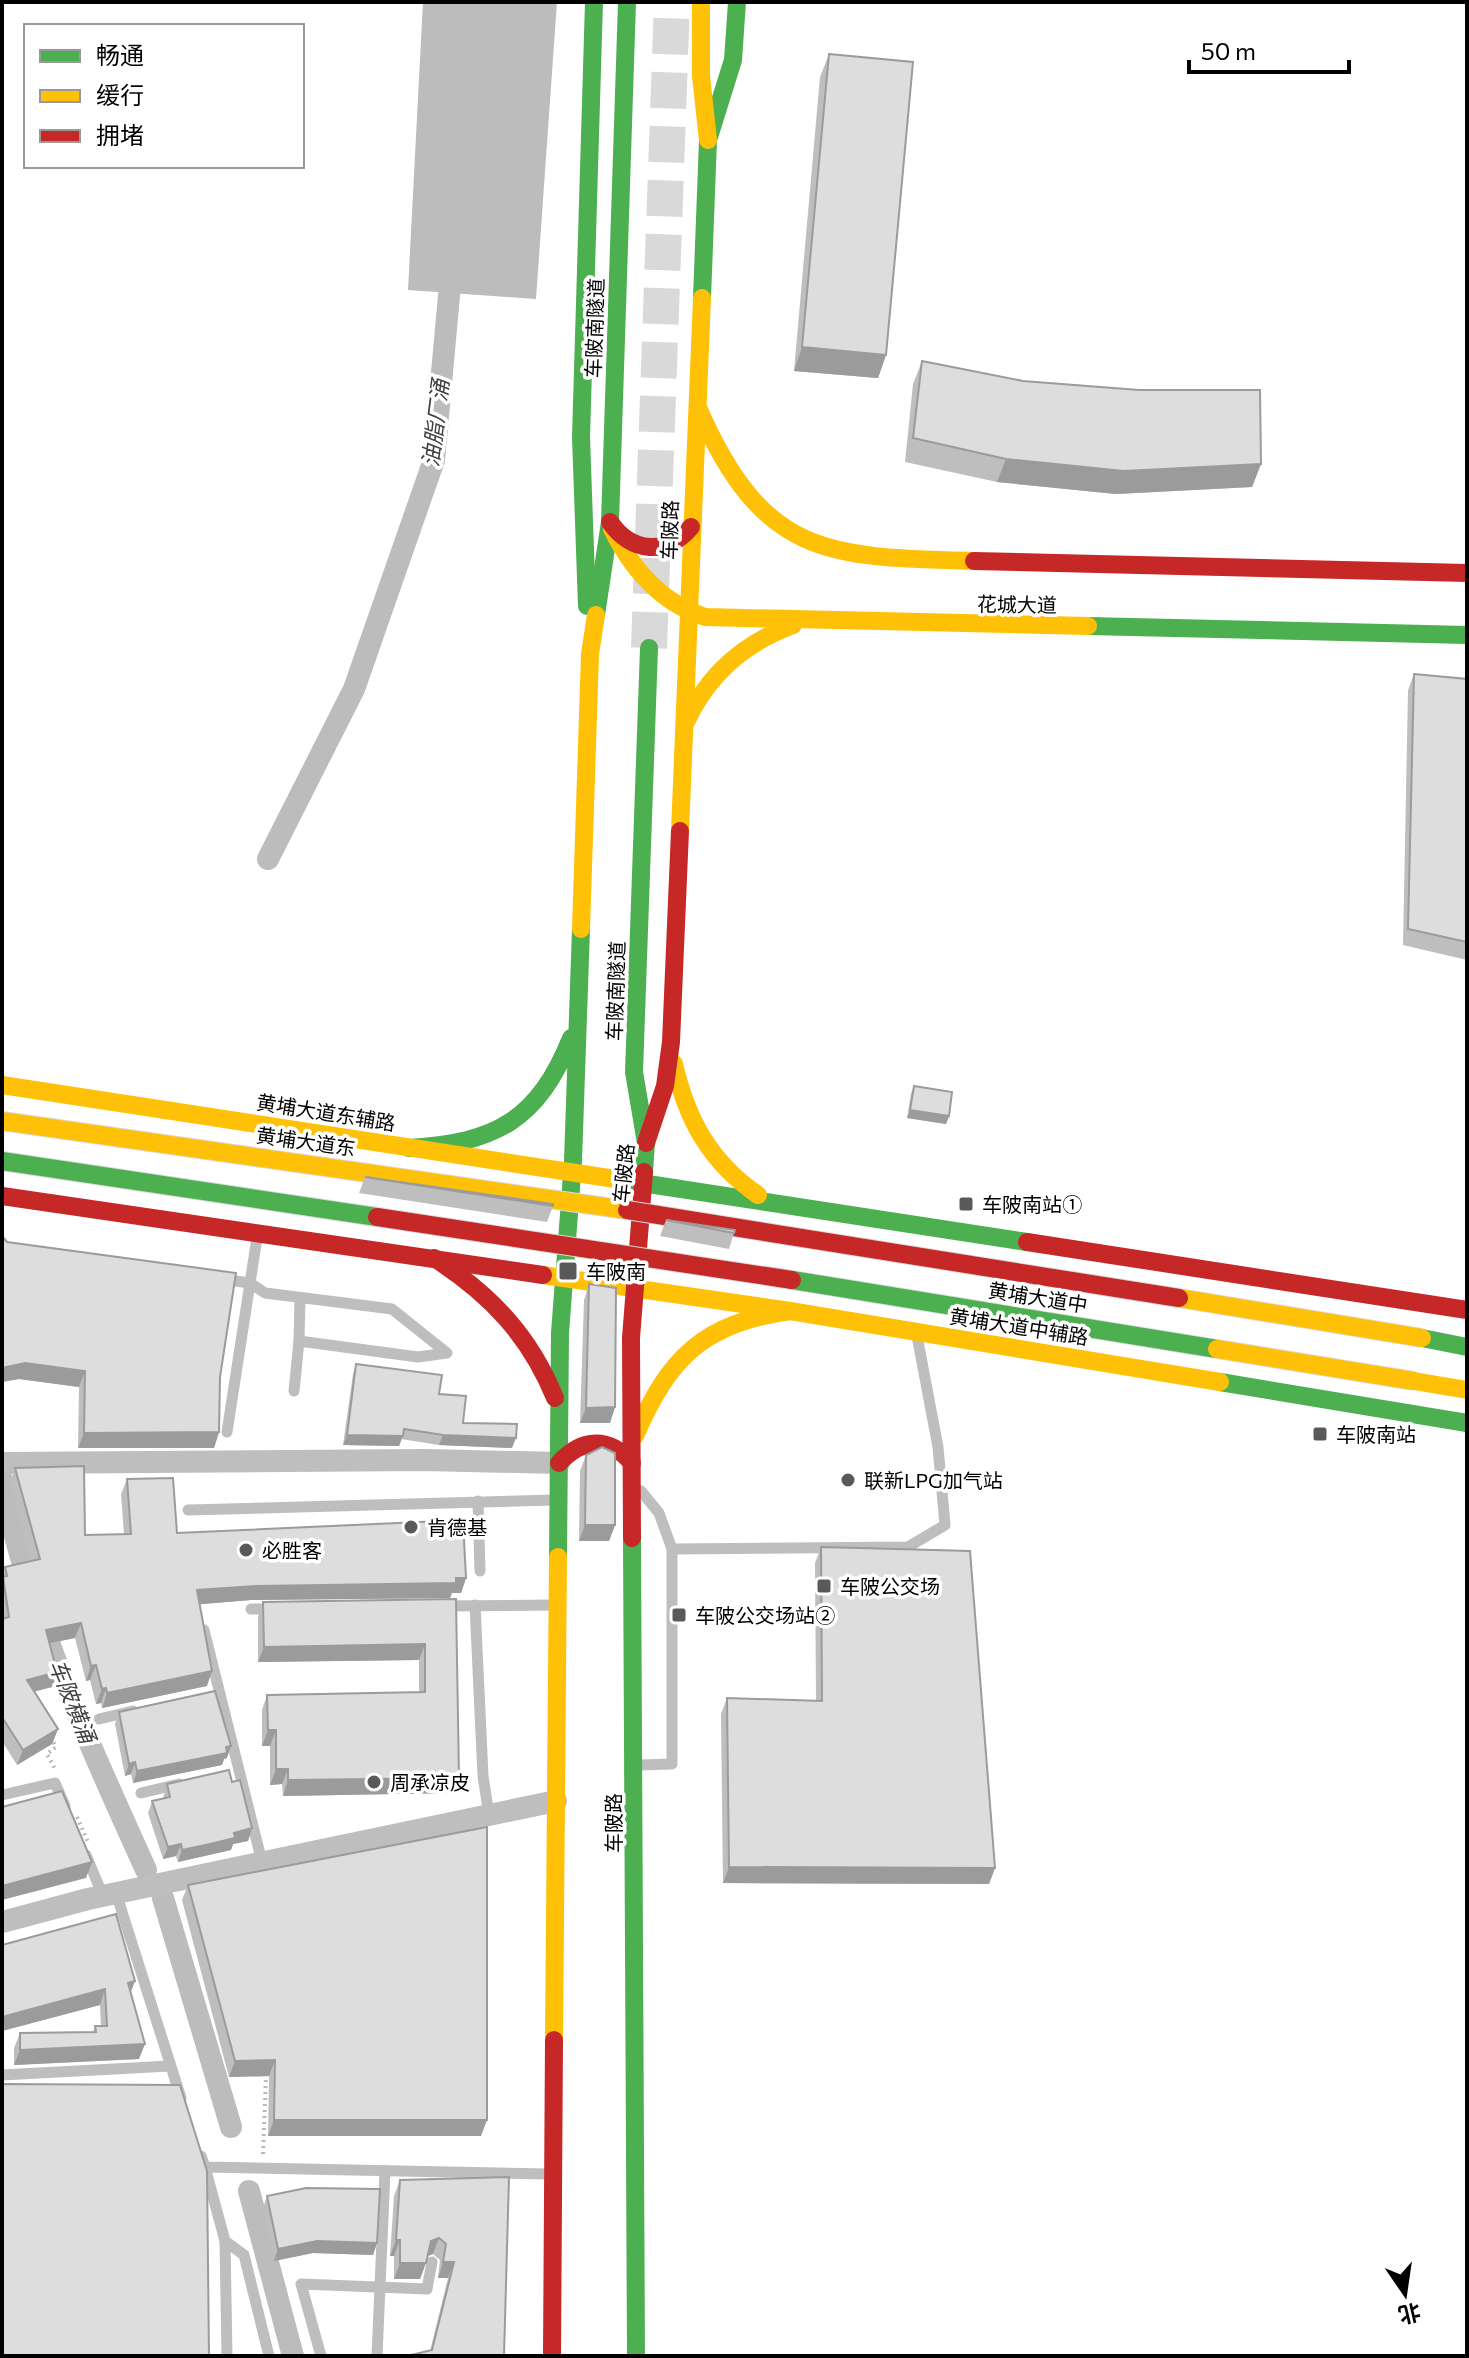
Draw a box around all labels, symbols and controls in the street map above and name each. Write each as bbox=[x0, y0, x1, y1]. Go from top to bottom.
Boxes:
legend bbox=[24, 24, 304, 168]
scale bar bbox=[1189, 24, 1349, 74]
text: 50 m bbox=[1201, 36, 1256, 65]
text: 畅通 bbox=[96, 40, 144, 69]
text: 缓行 bbox=[96, 80, 144, 109]
text: 拥堵 bbox=[96, 120, 144, 149]
street label: 车陂南隧道 bbox=[580, 278, 608, 378]
water label: 油脂厂涌 bbox=[416, 375, 454, 468]
street label: 车陂路 bbox=[656, 500, 682, 560]
street label: 花城大道 bbox=[977, 591, 1057, 617]
street label: 车陂南隧道 bbox=[601, 941, 629, 1041]
street label: 黄埔大道东辅路 bbox=[255, 1089, 397, 1135]
street label: 黄埔大道东 bbox=[255, 1122, 357, 1160]
street label: 车陂路 bbox=[608, 1142, 638, 1204]
place label: 车陂南站① bbox=[982, 1192, 1082, 1216]
marker: 车陂南站① bbox=[957, 1195, 975, 1213]
place label: 车陂南 bbox=[586, 1259, 646, 1283]
marker: 车陂南 bbox=[557, 1260, 579, 1282]
street label: 黄埔大道中 bbox=[987, 1277, 1089, 1317]
street label: 黄埔大道中辅路 bbox=[948, 1303, 1090, 1349]
place label: 车陂南站 bbox=[1336, 1422, 1416, 1446]
marker: 车陂南站 bbox=[1311, 1425, 1329, 1443]
place label: 联新LPG加气站 bbox=[864, 1468, 1003, 1492]
marker: 联新LPG加气站 bbox=[839, 1471, 857, 1489]
place label: 肯德基 bbox=[427, 1515, 487, 1539]
marker: 肯德基 bbox=[402, 1518, 420, 1536]
place label: 必胜客 bbox=[262, 1538, 322, 1562]
marker: 必胜客 bbox=[237, 1541, 255, 1559]
place label: 车陂公交场 bbox=[840, 1574, 940, 1598]
marker: 车陂公交场 bbox=[815, 1577, 833, 1595]
place label: 车陂公交场站② bbox=[695, 1603, 835, 1627]
marker: 车陂公交场站② bbox=[670, 1606, 688, 1624]
water label: 车陂横涌 bbox=[44, 1655, 103, 1750]
place label: 周承凉皮 bbox=[390, 1770, 470, 1794]
marker: 周承凉皮 bbox=[365, 1773, 383, 1791]
street label: 车陂路 bbox=[601, 1793, 625, 1853]
north arrow bbox=[1365, 2254, 1445, 2334]
text: 北 bbox=[1396, 2298, 1423, 2330]

